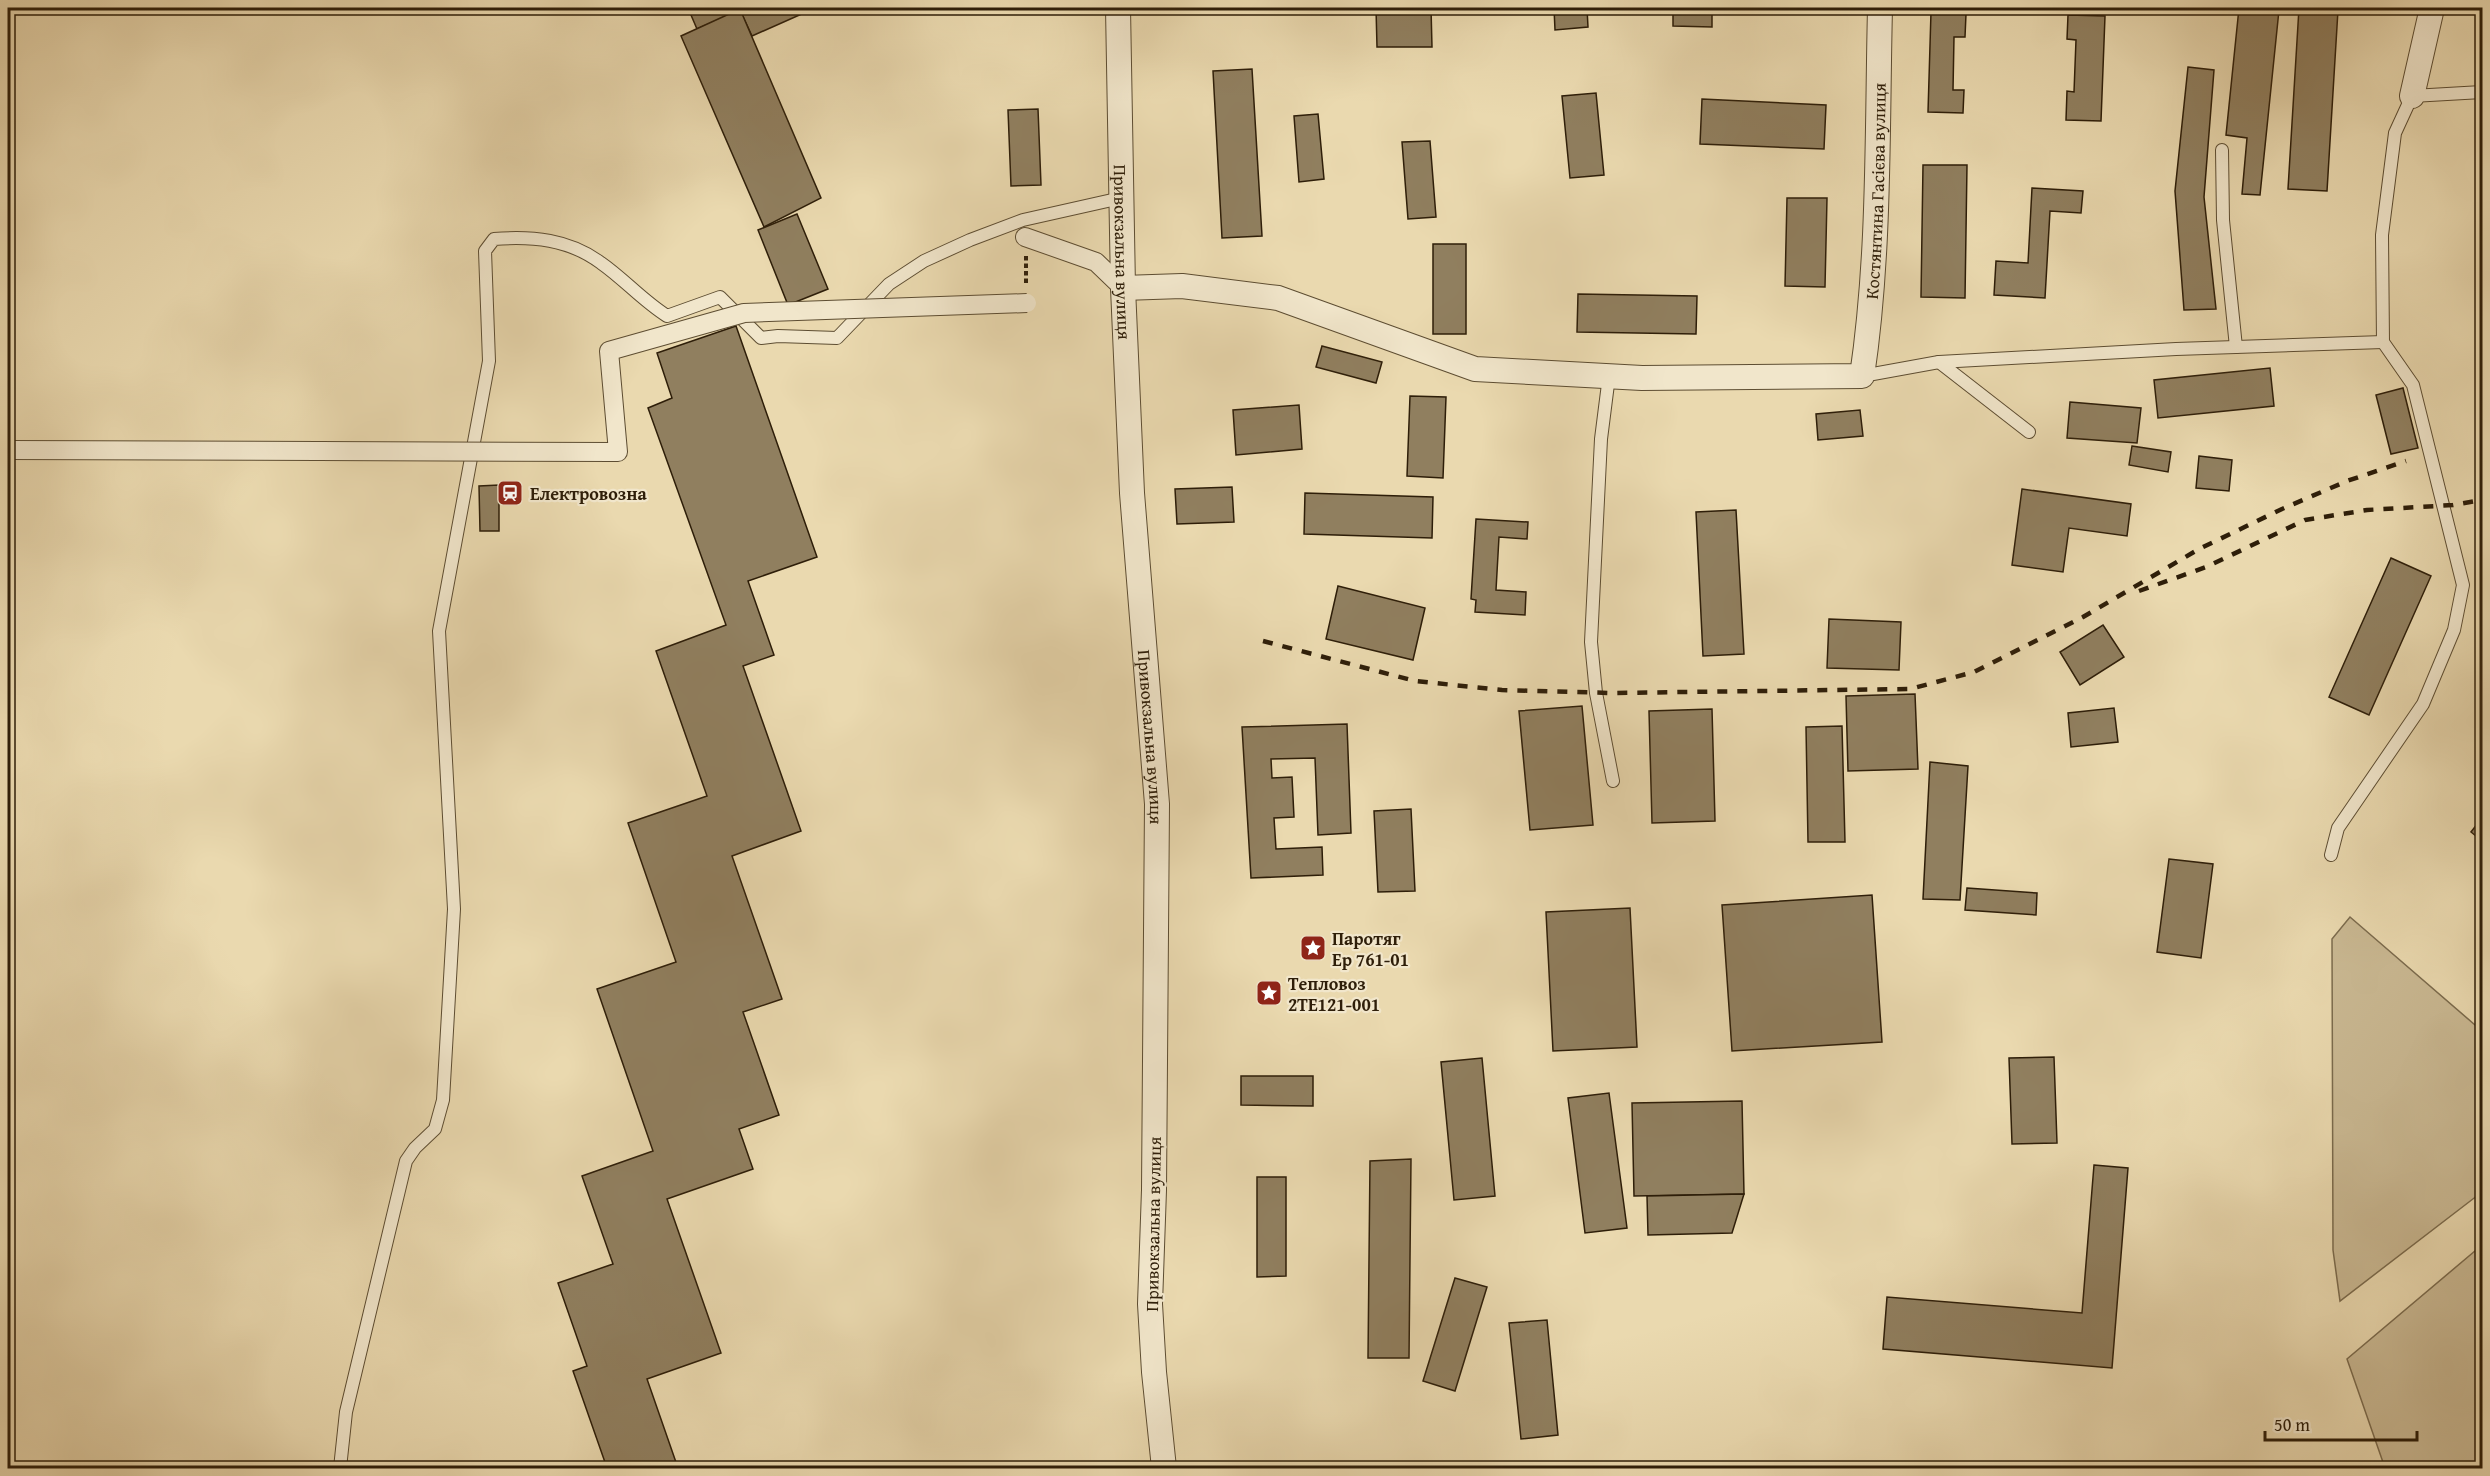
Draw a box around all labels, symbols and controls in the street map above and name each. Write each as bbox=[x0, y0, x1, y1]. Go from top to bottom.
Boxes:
street label: Костянтина Гасієва вулиця bbox=[1857, 83, 1892, 300]
street label: Привокзальна вулиця bbox=[1107, 164, 1139, 340]
station icon: Електровозна bbox=[495, 478, 525, 508]
place label: Електровозна bbox=[530, 480, 647, 507]
street label: Привокзальна вулиця bbox=[1131, 649, 1171, 824]
place label: Паротяг Ер 761-01 bbox=[1332, 925, 1409, 973]
place icon: Паротяг Ер 761-01 bbox=[1298, 933, 1328, 963]
place label: Тепловоз 2ТЕ121-001 bbox=[1288, 970, 1380, 1018]
place icon: Тепловоз 2ТЕ121-001 bbox=[1254, 978, 1284, 1008]
street label: Привокзальна вулиця bbox=[1138, 1136, 1168, 1312]
scale bar bbox=[2265, 1404, 2416, 1442]
text: 50 m bbox=[2274, 1411, 2310, 1438]

